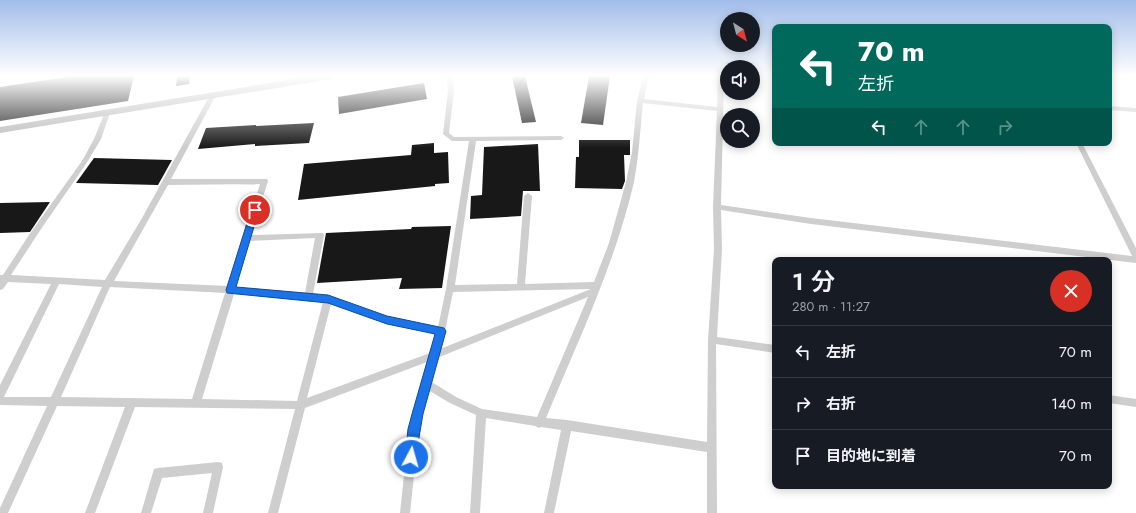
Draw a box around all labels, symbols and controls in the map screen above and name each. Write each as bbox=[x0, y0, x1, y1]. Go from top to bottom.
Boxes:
north arrow bbox=[720, 12, 760, 52]
map controls bbox=[720, 12, 760, 148]
text: 70 m bbox=[858, 31, 925, 72]
icon: left bbox=[792, 40, 844, 92]
button: sound bbox=[720, 60, 760, 100]
text: 左折 bbox=[858, 71, 894, 97]
button: search bbox=[720, 108, 760, 148]
icon: left bbox=[868, 116, 890, 138]
icon: ahead bbox=[910, 116, 932, 138]
icon: ahead bbox=[952, 116, 974, 138]
icon: right bbox=[994, 116, 1016, 138]
pin bbox=[238, 193, 272, 227]
icon: arrive bbox=[244, 199, 266, 221]
text: 1 分 bbox=[792, 264, 835, 299]
button: close bbox=[1050, 270, 1092, 312]
text: 280 m · 11:27 bbox=[792, 297, 870, 316]
icon: left bbox=[792, 341, 814, 363]
text: 左折 bbox=[826, 341, 856, 363]
text: 70 m bbox=[1059, 341, 1092, 363]
icon: right bbox=[792, 393, 814, 415]
text: 右折 bbox=[826, 393, 856, 415]
text: 140 m bbox=[1051, 393, 1092, 415]
position arrow bbox=[390, 436, 432, 478]
icon: arrive bbox=[792, 445, 814, 467]
text: 目的地に到着 bbox=[826, 445, 916, 467]
text: 70 m bbox=[1059, 445, 1092, 467]

